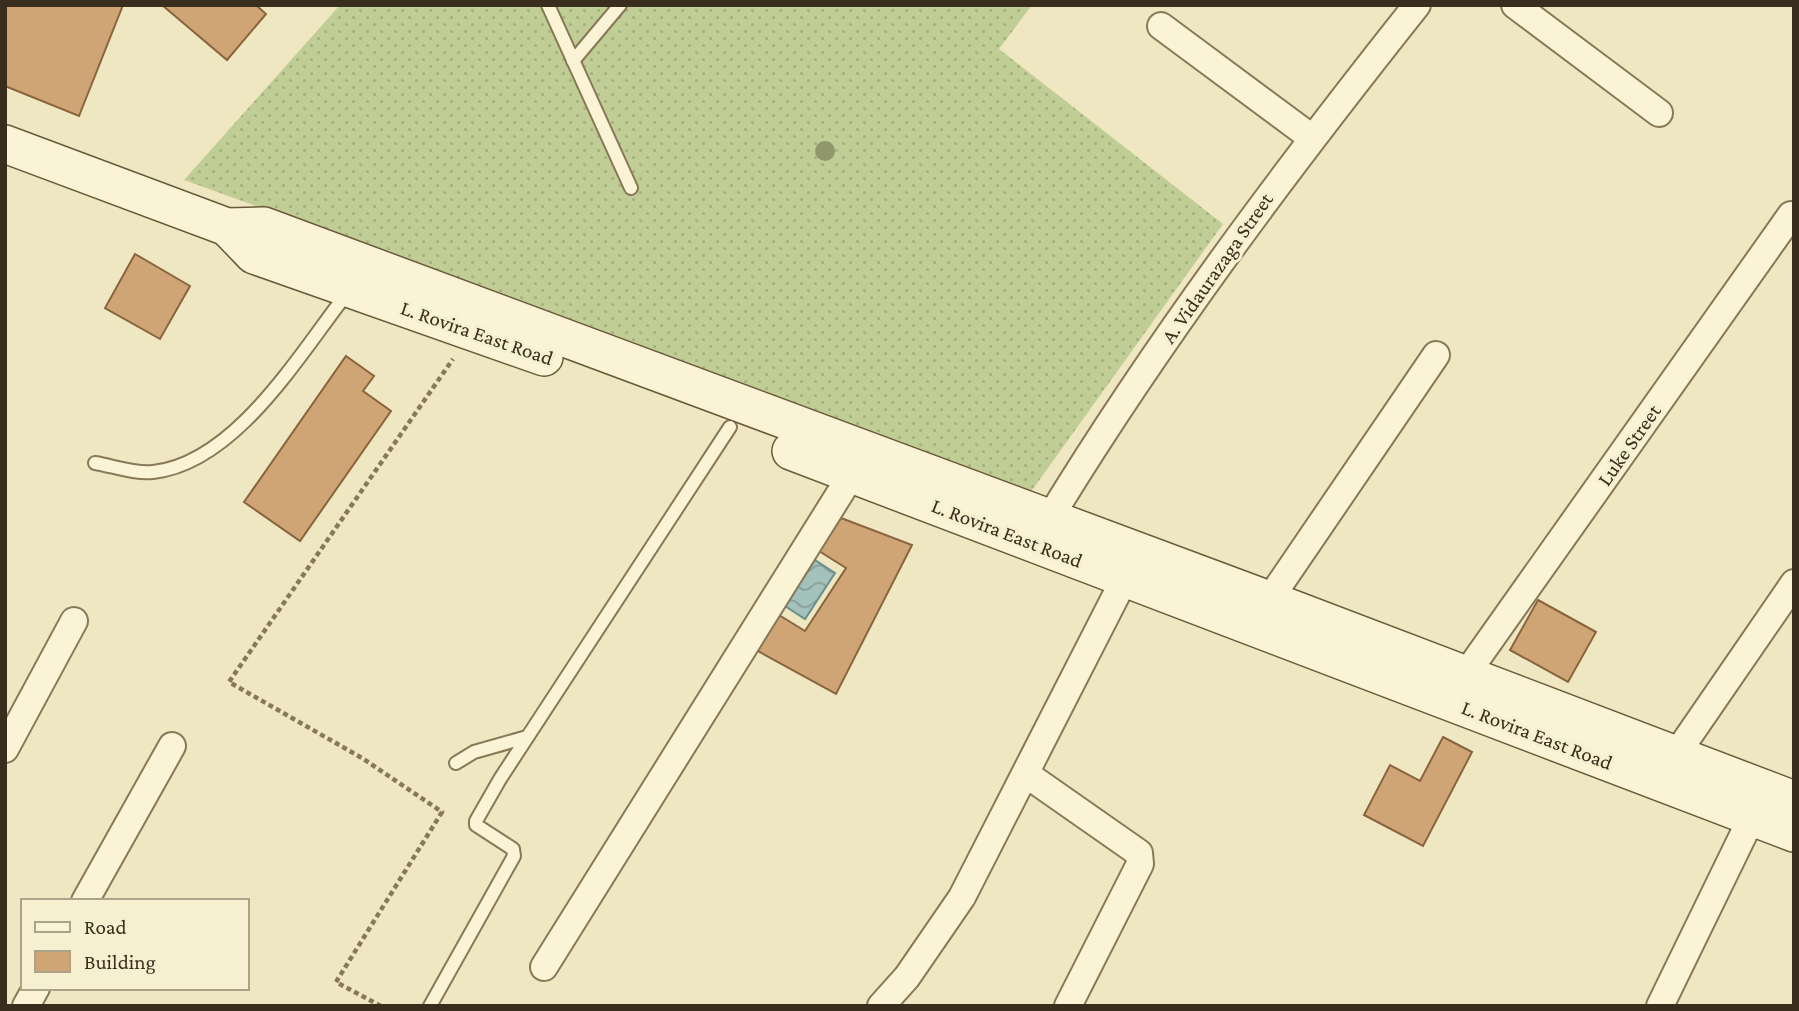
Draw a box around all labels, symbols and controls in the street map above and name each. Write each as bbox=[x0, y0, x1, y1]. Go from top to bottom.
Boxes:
street label: A. Vidaurazaga Street bbox=[1156, 187, 1279, 348]
street label: L. Rovira East Road bbox=[398, 296, 556, 370]
street label: Luke Street bbox=[1592, 399, 1666, 490]
street label: L. Rovira East Road bbox=[928, 493, 1086, 573]
street label: L. Rovira East Road bbox=[1458, 695, 1616, 775]
legend bbox=[21, 899, 248, 990]
text: Road bbox=[84, 915, 127, 939]
text: Building bbox=[84, 950, 156, 974]

